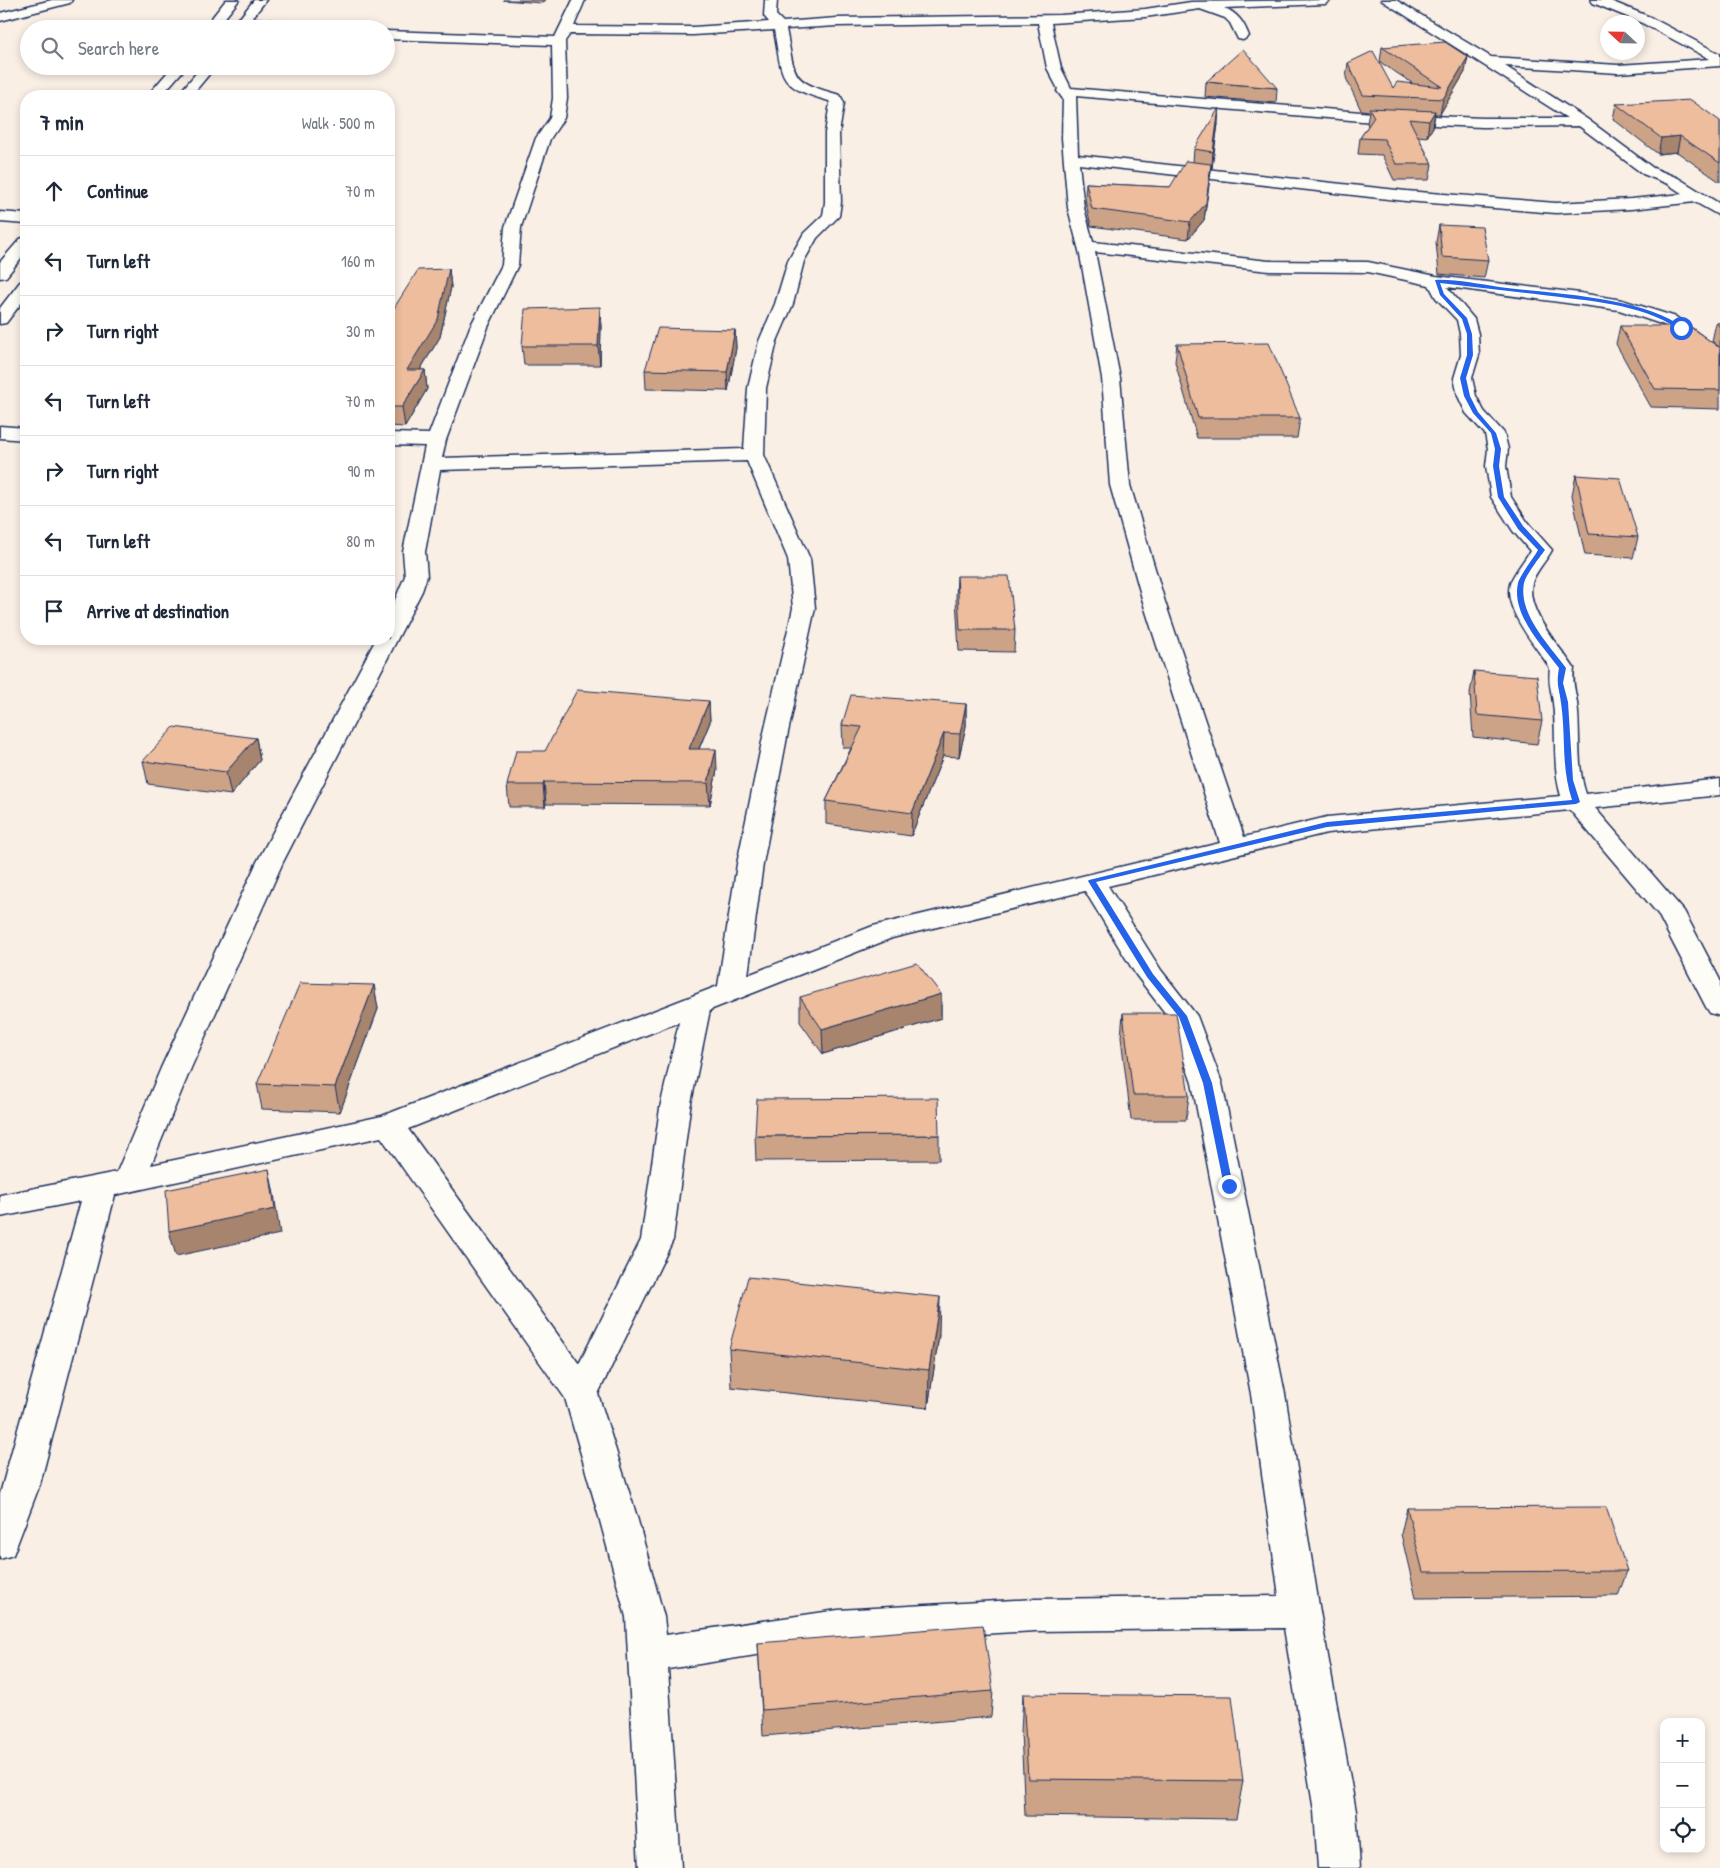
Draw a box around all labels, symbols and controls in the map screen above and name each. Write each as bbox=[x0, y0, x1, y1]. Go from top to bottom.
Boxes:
north arrow bbox=[1600, 15, 1645, 60]
search box bbox=[20, 20, 395, 75]
icon: search bbox=[38, 34, 66, 62]
text: Search here bbox=[78, 35, 159, 61]
text: 7 min bbox=[40, 108, 84, 137]
text: Walk · 500 m bbox=[302, 112, 375, 134]
icon: ahead bbox=[40, 177, 68, 205]
text: Continue bbox=[87, 178, 148, 204]
text: 70 m bbox=[345, 180, 375, 202]
icon: left bbox=[40, 247, 68, 275]
text: Turn left bbox=[87, 248, 150, 274]
text: 160 m bbox=[341, 250, 375, 272]
icon: right bbox=[40, 317, 68, 345]
route start bbox=[1670, 317, 1693, 340]
text: Turn right bbox=[87, 318, 158, 344]
text: 30 m bbox=[346, 320, 375, 342]
icon: left bbox=[40, 387, 68, 415]
text: Turn left bbox=[87, 388, 150, 414]
text: 70 m bbox=[345, 390, 375, 412]
icon: right bbox=[40, 457, 68, 485]
text: Turn right bbox=[87, 458, 158, 484]
text: 90 m bbox=[347, 460, 375, 482]
icon: left bbox=[40, 527, 68, 555]
text: Turn left bbox=[87, 528, 150, 554]
text: 80 m bbox=[346, 530, 375, 552]
icon: arrive bbox=[40, 597, 68, 625]
text: Arrive at destination bbox=[87, 598, 229, 624]
route end bbox=[1218, 1175, 1241, 1198]
map controls bbox=[1660, 1718, 1705, 1853]
button: + bbox=[1660, 1718, 1705, 1763]
button: − bbox=[1660, 1763, 1705, 1808]
button: locate bbox=[1660, 1808, 1705, 1853]

